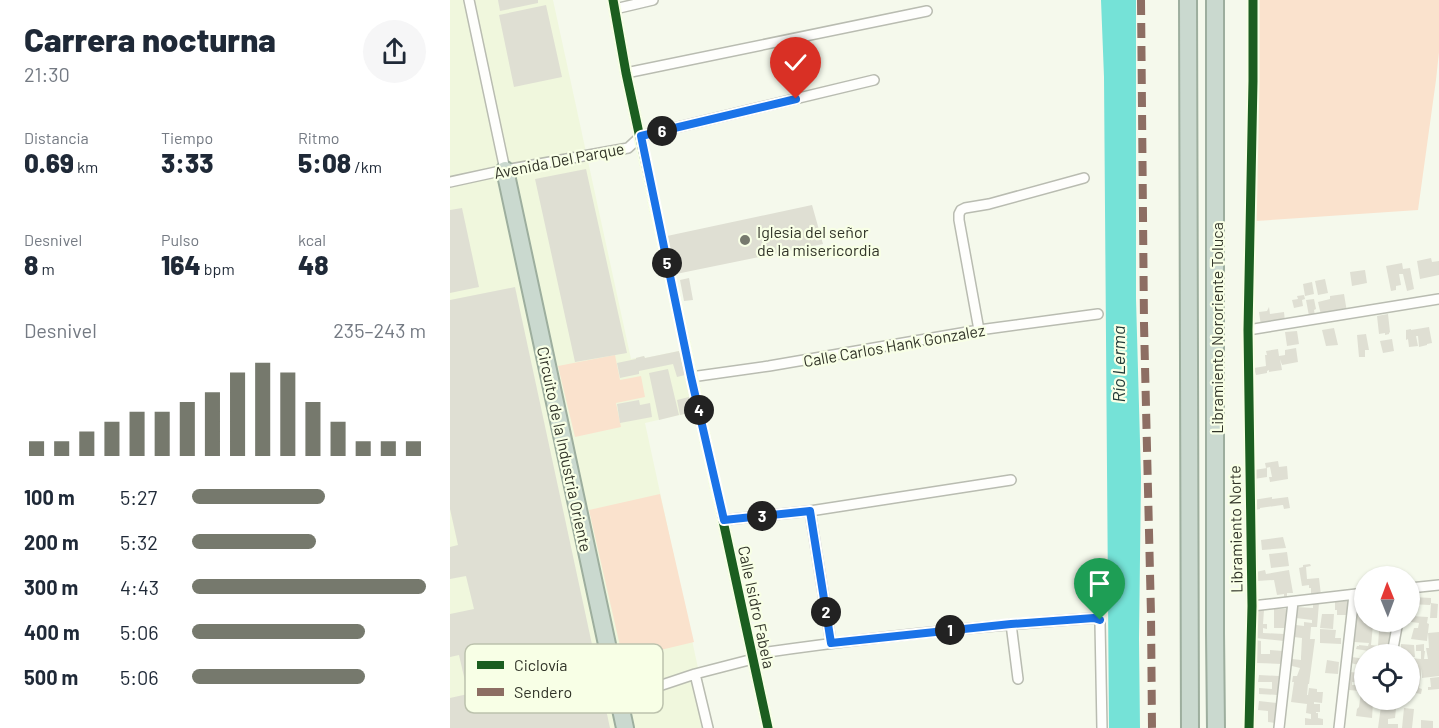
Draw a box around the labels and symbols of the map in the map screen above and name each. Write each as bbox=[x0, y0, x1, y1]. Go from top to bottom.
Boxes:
pin bbox=[770, 37, 821, 99]
pin: 6 bbox=[647, 116, 677, 146]
street label: Avenida Del Parque bbox=[492, 138, 626, 182]
place label: Iglesia del señor de la misericordia bbox=[757, 222, 880, 259]
street label: Libramiento Nororiente Toluca bbox=[1207, 222, 1226, 434]
marker: Iglesia del señor de la misericordia bbox=[738, 233, 752, 247]
pin: 5 bbox=[652, 248, 682, 278]
street label: Calle Carlos Hank Gonzalez bbox=[802, 320, 986, 370]
water label: Río Lerma bbox=[1107, 326, 1129, 402]
street label: Circuito de la Industria Oriente bbox=[534, 345, 596, 553]
pin: 4 bbox=[684, 395, 714, 425]
street label: Libramiento Norte bbox=[1224, 465, 1246, 593]
pin: 3 bbox=[747, 501, 777, 531]
street label: Calle Isidro Fabela bbox=[735, 544, 779, 670]
pin bbox=[1074, 558, 1125, 620]
north arrow bbox=[1354, 566, 1420, 632]
pin: 2 bbox=[811, 597, 841, 627]
pin: 1 bbox=[935, 615, 965, 645]
legend bbox=[465, 644, 663, 713]
text: Ciclovía bbox=[514, 655, 567, 674]
text: Sendero bbox=[514, 682, 572, 701]

